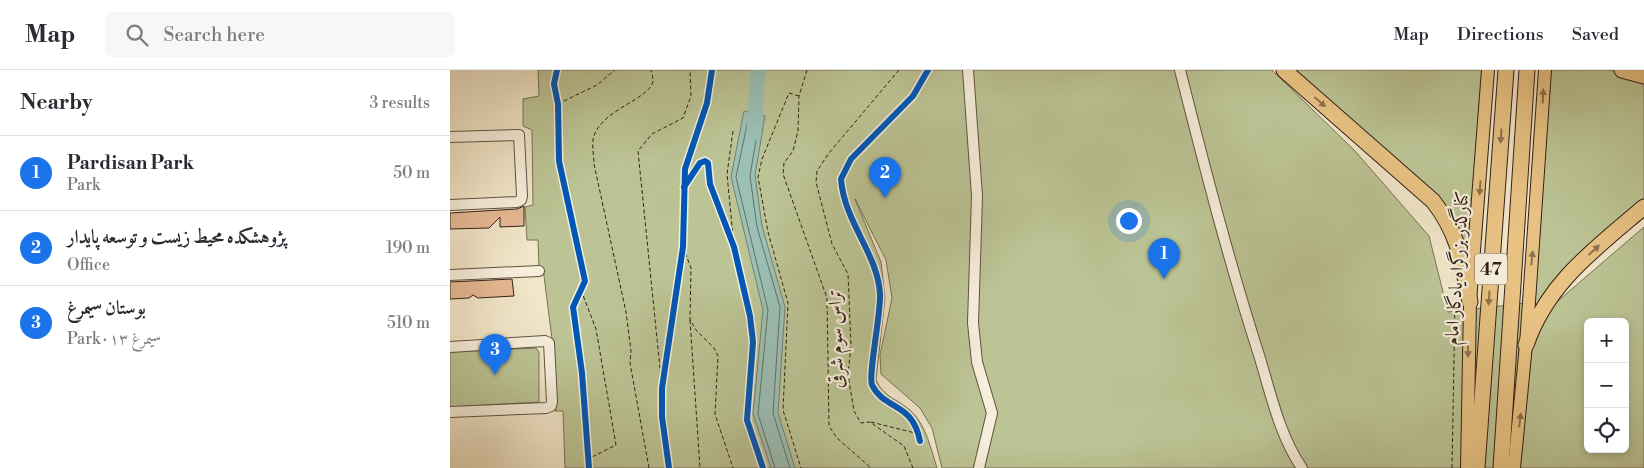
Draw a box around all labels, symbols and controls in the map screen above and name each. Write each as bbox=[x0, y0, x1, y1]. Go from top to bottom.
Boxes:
search box bbox=[105, 12, 455, 57]
text: Map bbox=[25, 20, 75, 50]
icon: search bbox=[123, 21, 151, 49]
text: Search here bbox=[163, 23, 265, 47]
text: Map bbox=[1393, 23, 1429, 46]
text: Directions bbox=[1457, 23, 1544, 46]
text: Saved bbox=[1572, 23, 1619, 46]
one-way arrow bbox=[1540, 87, 1548, 103]
text: Nearby bbox=[20, 90, 93, 116]
text: 3 results bbox=[369, 93, 430, 113]
one-way arrow bbox=[1314, 96, 1326, 108]
one-way arrow bbox=[1496, 128, 1504, 144]
text: Pardisan Park bbox=[67, 151, 194, 175]
pin: 2 bbox=[869, 157, 901, 198]
text: 1 bbox=[32, 163, 40, 183]
text: 50 m bbox=[393, 163, 430, 183]
text: Park bbox=[67, 175, 100, 195]
one-way arrow bbox=[1475, 181, 1483, 197]
street label: کنارگذر بزرگراه یادگار امام bbox=[1438, 190, 1478, 346]
your location bbox=[1116, 208, 1142, 234]
text: پژوهشکده محیط زیست و توسعه پایدار bbox=[67, 225, 286, 249]
text: 2 bbox=[31, 238, 41, 258]
text: 190 m bbox=[386, 238, 430, 258]
pin: 1 bbox=[1148, 238, 1180, 279]
one-way arrow bbox=[1588, 244, 1600, 256]
one-way arrow bbox=[1528, 249, 1536, 265]
road number: 47 bbox=[1475, 253, 1507, 284]
text: Office bbox=[67, 255, 110, 275]
street label: تراس سوم شرقی bbox=[823, 289, 853, 389]
one-way arrow bbox=[1485, 290, 1493, 306]
text: بوستان سیمرغ bbox=[67, 296, 146, 320]
text: 3 bbox=[31, 313, 41, 333]
text: 510 m bbox=[387, 313, 430, 333]
map controls bbox=[1584, 318, 1629, 453]
button: + bbox=[1584, 318, 1629, 363]
text: Park · سیمرغ ۱۳ bbox=[67, 329, 161, 349]
pin: 3 bbox=[479, 334, 511, 375]
one-way arrow bbox=[1464, 343, 1472, 359]
button: − bbox=[1584, 363, 1629, 408]
button: locate bbox=[1584, 408, 1629, 453]
one-way arrow bbox=[1516, 411, 1524, 427]

